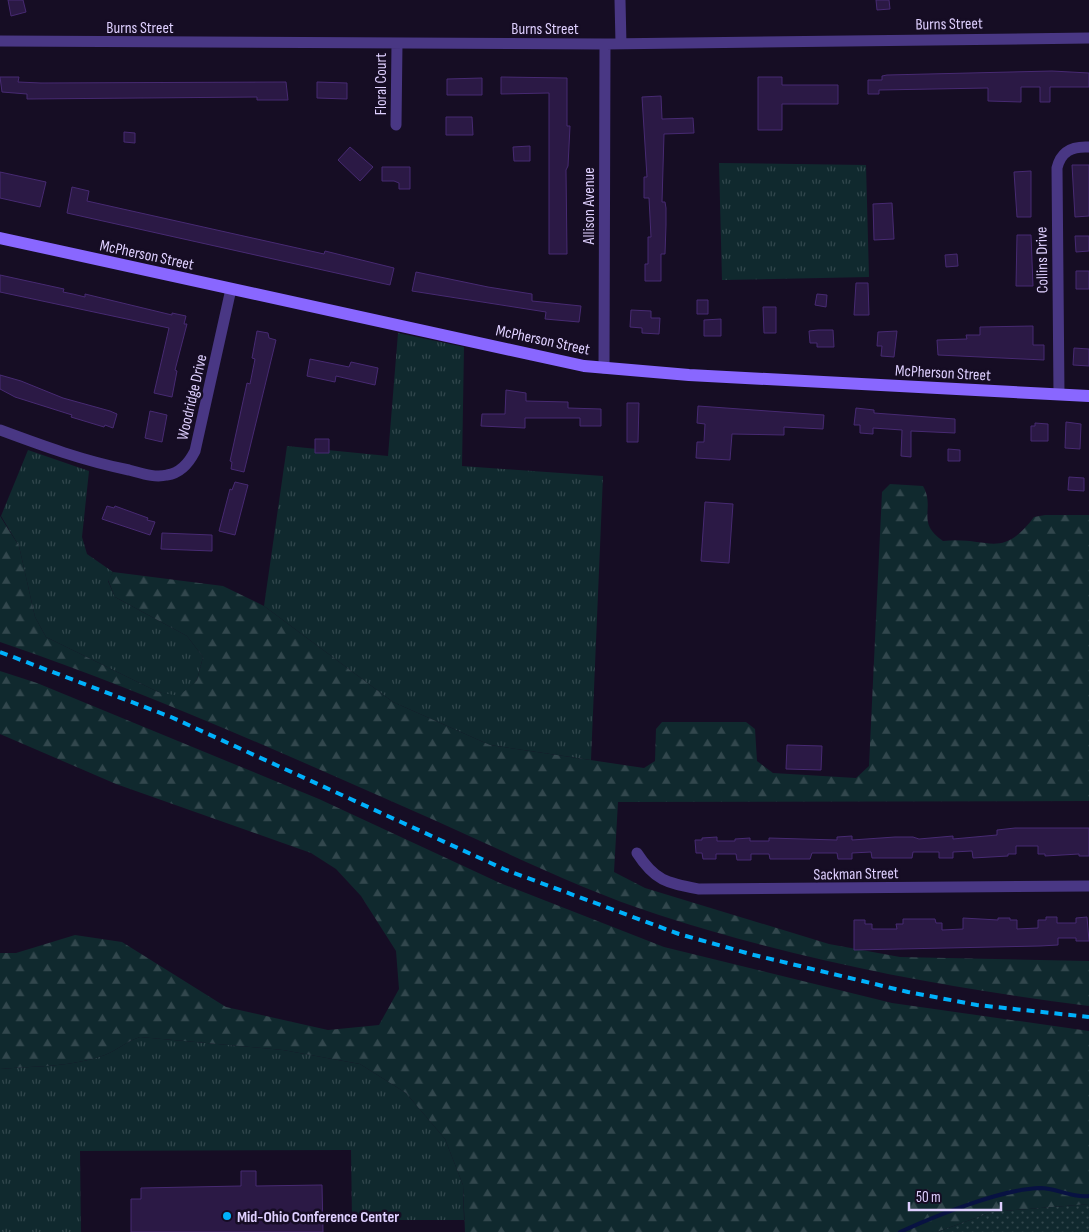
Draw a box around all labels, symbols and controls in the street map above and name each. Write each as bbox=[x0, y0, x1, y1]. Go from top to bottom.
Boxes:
street label: Burns Street bbox=[915, 14, 983, 35]
street label: Burns Street bbox=[106, 19, 174, 38]
street label: Burns Street bbox=[511, 20, 579, 39]
street label: Floral Court bbox=[372, 53, 391, 115]
street label: Allison Avenue bbox=[580, 167, 599, 246]
street label: Collins Drive bbox=[1032, 227, 1053, 293]
street label: McPherson Street bbox=[98, 236, 196, 275]
street label: McPherson Street bbox=[494, 321, 592, 360]
street label: Woodridge Drive bbox=[173, 353, 212, 442]
street label: McPherson Street bbox=[895, 362, 991, 385]
street label: Sackman Street bbox=[813, 864, 899, 885]
scale bar bbox=[909, 1180, 1002, 1212]
text: 50 m bbox=[916, 1188, 941, 1207]
place label: Mid-Ohio Conference Center bbox=[237, 1208, 399, 1227]
marker: Mid-Ohio Conference Center bbox=[221, 1210, 233, 1222]

